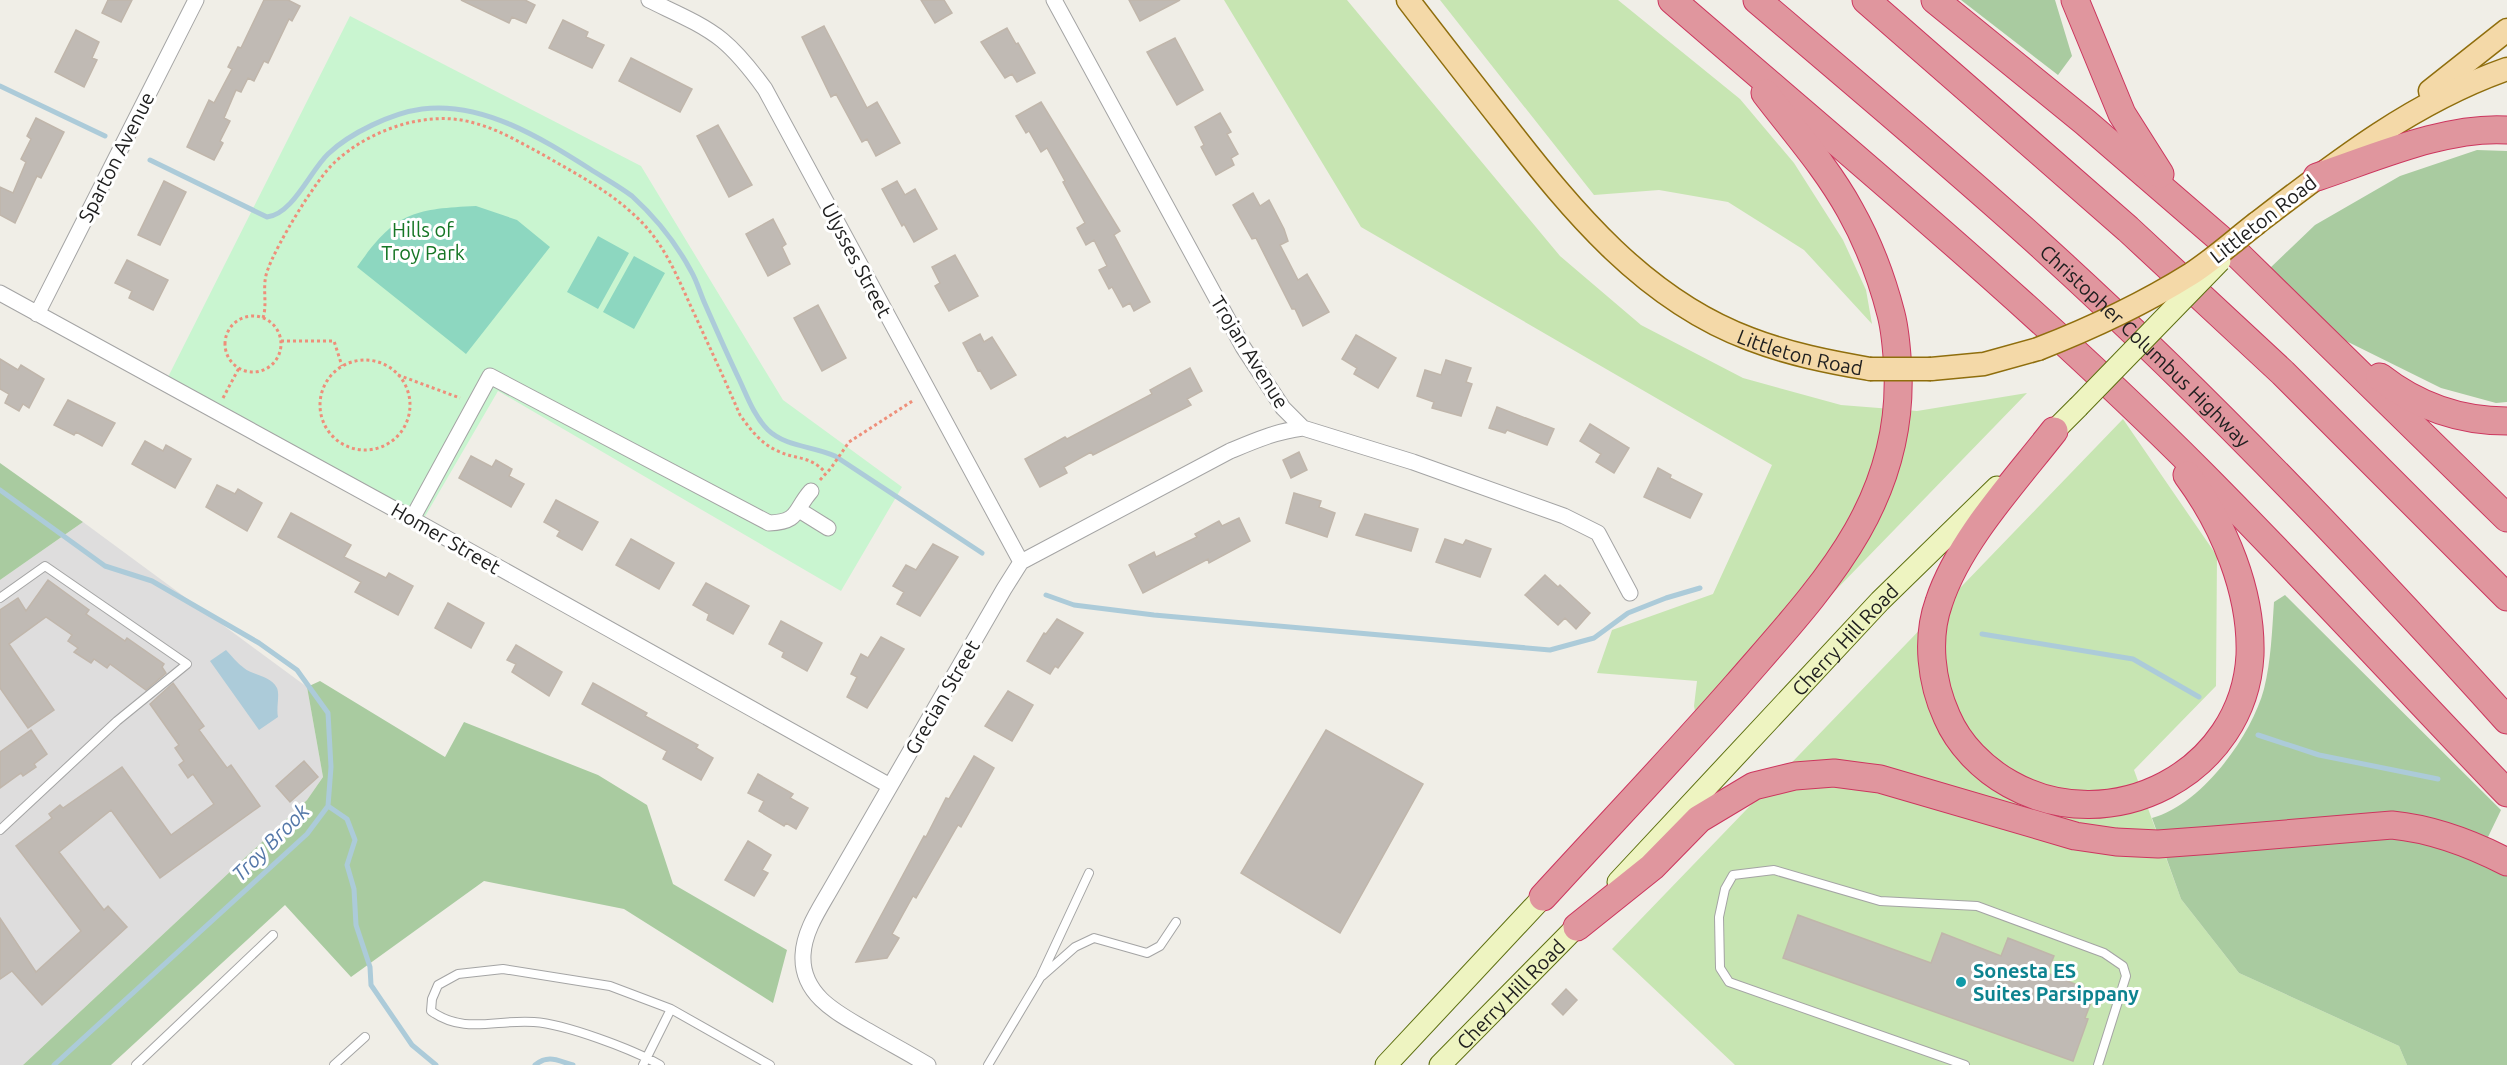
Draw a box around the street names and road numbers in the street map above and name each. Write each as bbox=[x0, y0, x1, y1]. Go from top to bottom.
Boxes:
street label: Sparton Avenue bbox=[73, 88, 159, 226]
street label: Littleton Road bbox=[2205, 170, 2321, 268]
street label: Ulysses Street bbox=[817, 199, 897, 321]
street label: Christopher Columbus Highway bbox=[2036, 239, 2256, 452]
street label: Trojan Avenue bbox=[1206, 292, 1294, 412]
street label: Littleton Road bbox=[1734, 324, 1865, 379]
street label: Homer Street bbox=[387, 498, 505, 579]
street label: Cherry Hill Road bbox=[1787, 579, 1902, 700]
street label: Grecian Street bbox=[900, 636, 984, 758]
street label: Cherry Hill Road bbox=[1451, 934, 1569, 1053]

